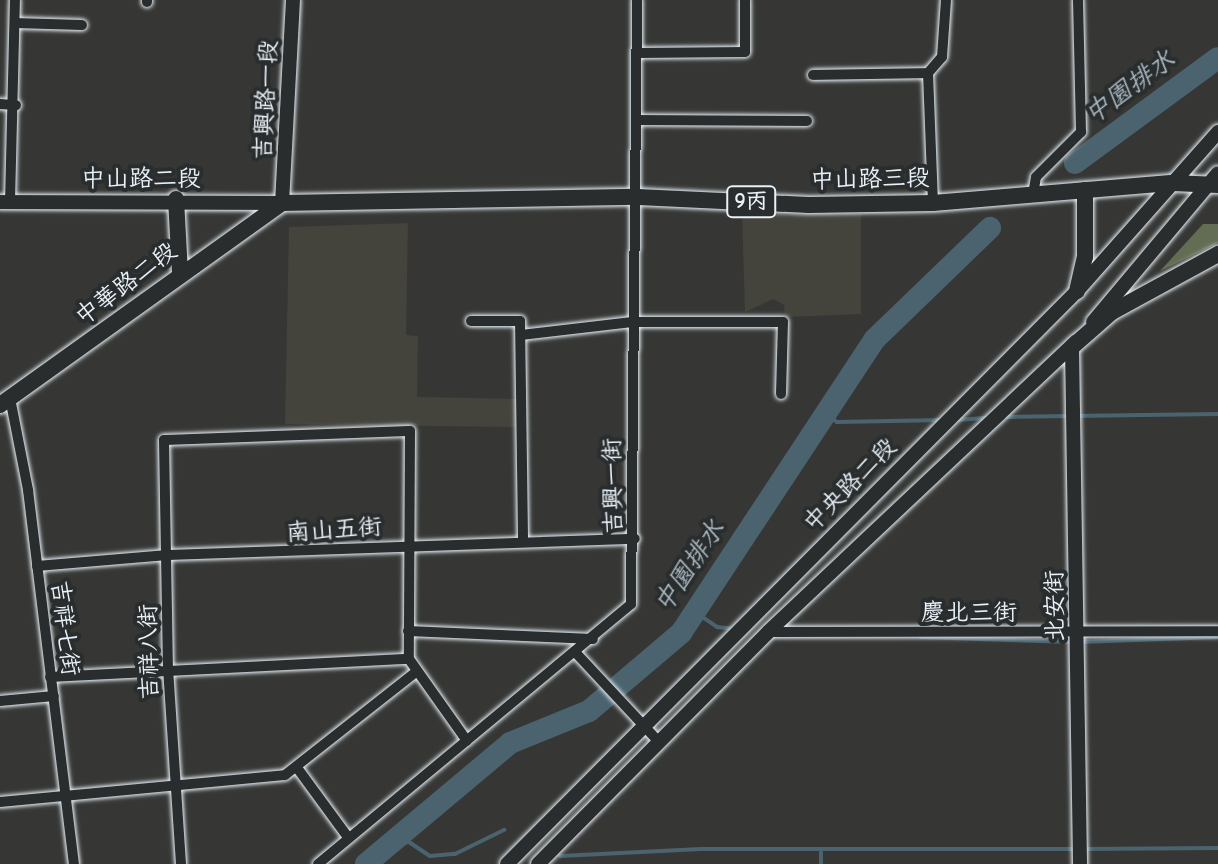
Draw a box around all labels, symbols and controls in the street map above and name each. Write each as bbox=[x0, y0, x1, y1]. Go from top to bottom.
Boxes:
street label: 吉興路一段 bbox=[248, 39, 284, 161]
water label: 中園排水 bbox=[1079, 45, 1181, 131]
street label: 中山路三段 bbox=[810, 164, 930, 194]
street label: 中山路二段 bbox=[81, 165, 201, 193]
road number: 9丙 bbox=[725, 184, 777, 220]
street label: 中華路二段 bbox=[69, 236, 183, 332]
street label: 中央路二段 bbox=[797, 432, 903, 538]
street label: 吉興一街 bbox=[598, 438, 628, 534]
street label: 南山五街 bbox=[285, 512, 383, 548]
water label: 中園排水 bbox=[648, 515, 732, 619]
street label: 北安街 bbox=[1040, 570, 1070, 642]
street label: 吉祥七街 bbox=[45, 579, 85, 677]
street label: 慶北三街 bbox=[921, 599, 1017, 627]
street label: 吉祥八街 bbox=[134, 604, 164, 700]

